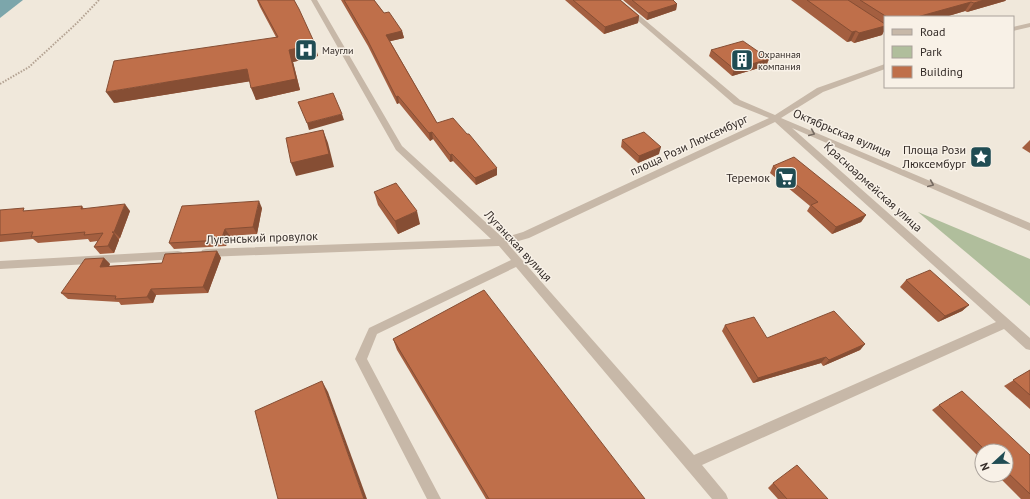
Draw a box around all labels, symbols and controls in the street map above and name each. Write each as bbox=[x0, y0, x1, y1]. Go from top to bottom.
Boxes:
legend bbox=[884, 16, 1014, 88]
text: Road bbox=[920, 24, 945, 39]
hospital icon: Маугли bbox=[293, 37, 319, 63]
place label: Маугли bbox=[322, 44, 354, 57]
text: Park bbox=[920, 44, 942, 59]
building icon: Охранная компания bbox=[729, 47, 755, 73]
place label: Охранная компания bbox=[758, 48, 801, 73]
text: Building bbox=[920, 64, 963, 79]
street label: Октябрьская вулиця bbox=[791, 105, 893, 160]
street label: площа Рози Люксембург bbox=[628, 110, 751, 178]
one-way arrow bbox=[807, 128, 815, 136]
street label: Красноармейская улица bbox=[821, 138, 926, 235]
place label: Площа Рози Люксембург bbox=[902, 142, 967, 171]
place icon: Площа Рози Люксембург bbox=[968, 144, 994, 170]
supermarket icon: Теремок bbox=[773, 165, 799, 191]
place label: Теремок bbox=[726, 170, 770, 185]
one-way arrow bbox=[928, 180, 935, 188]
street label: Луганская вулиця bbox=[481, 206, 555, 285]
street label: Луганський провулок bbox=[205, 228, 318, 247]
north arrow bbox=[974, 443, 1014, 483]
text: N bbox=[977, 461, 993, 473]

